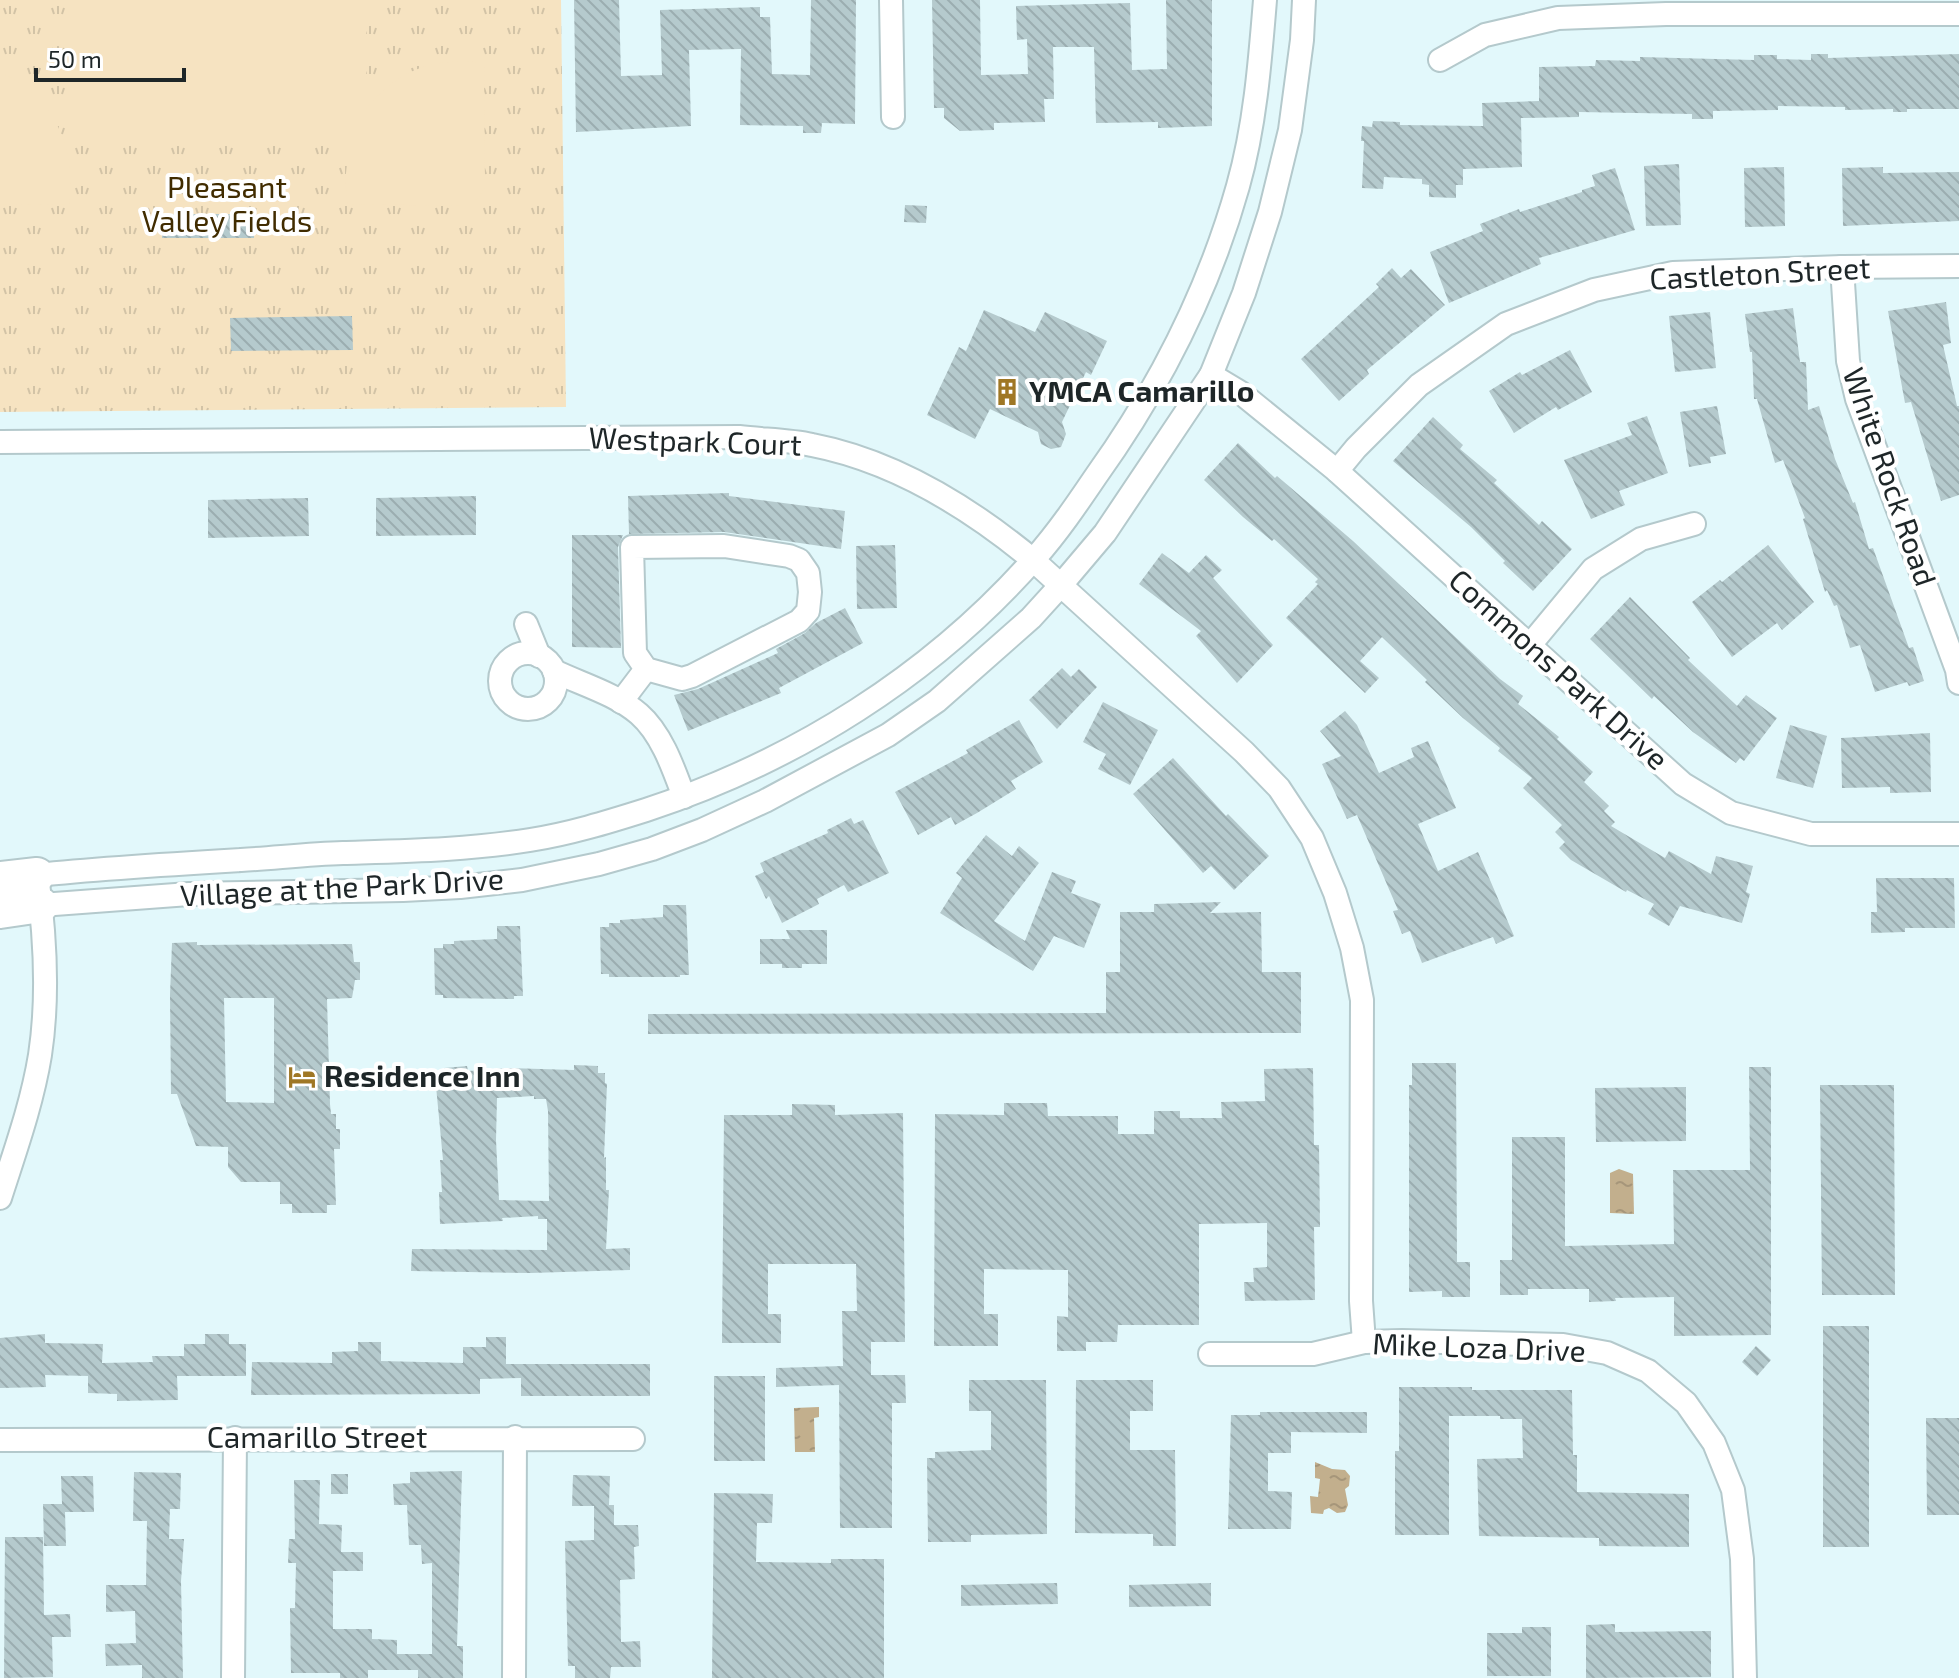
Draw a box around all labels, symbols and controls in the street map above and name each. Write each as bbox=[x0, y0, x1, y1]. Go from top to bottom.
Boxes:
scale bar bbox=[36, 32, 184, 82]
text: 50 m bbox=[48, 44, 102, 73]
park label: Pleasant Valley Fields bbox=[142, 168, 312, 238]
street label: Castleton Street bbox=[1648, 248, 1871, 296]
street label: White Rock Road bbox=[1837, 363, 1945, 590]
place label: YMCA Camarillo bbox=[1029, 372, 1254, 408]
building icon: YMCA Camarillo bbox=[992, 377, 1022, 407]
street label: Westpark Court bbox=[588, 418, 802, 462]
street label: Commons Park Drive bbox=[1442, 561, 1676, 776]
street label: Village at the Park Drive bbox=[179, 860, 505, 912]
place label: Residence Inn bbox=[324, 1057, 521, 1093]
hotel icon: Residence Inn bbox=[287, 1062, 317, 1092]
street label: Mike Loza Drive bbox=[1372, 1324, 1586, 1368]
street label: Camarillo Street bbox=[207, 1418, 427, 1454]

